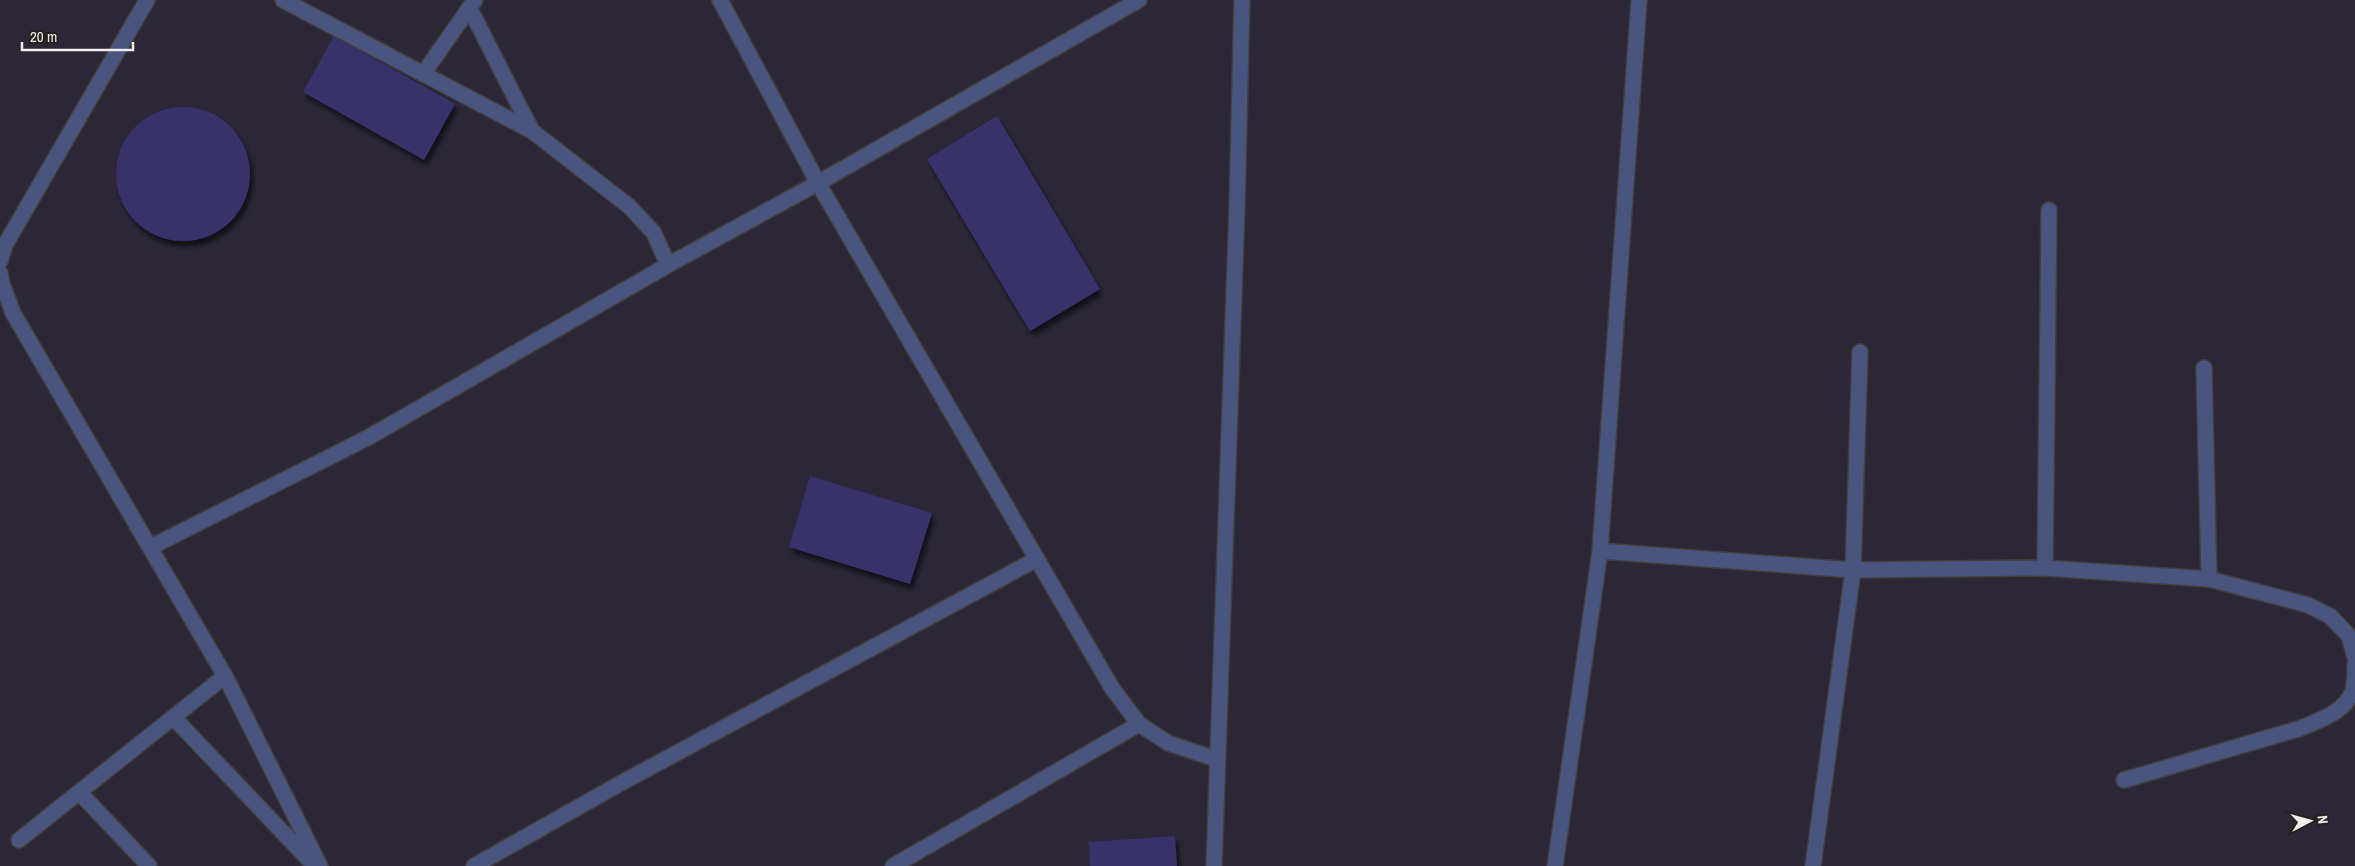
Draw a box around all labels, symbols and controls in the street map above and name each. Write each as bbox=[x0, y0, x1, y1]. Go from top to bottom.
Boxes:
scale bar bbox=[22, 20, 134, 52]
text: 20 m bbox=[30, 26, 57, 47]
north arrow bbox=[2285, 796, 2335, 846]
text: N bbox=[2314, 815, 2332, 825]

